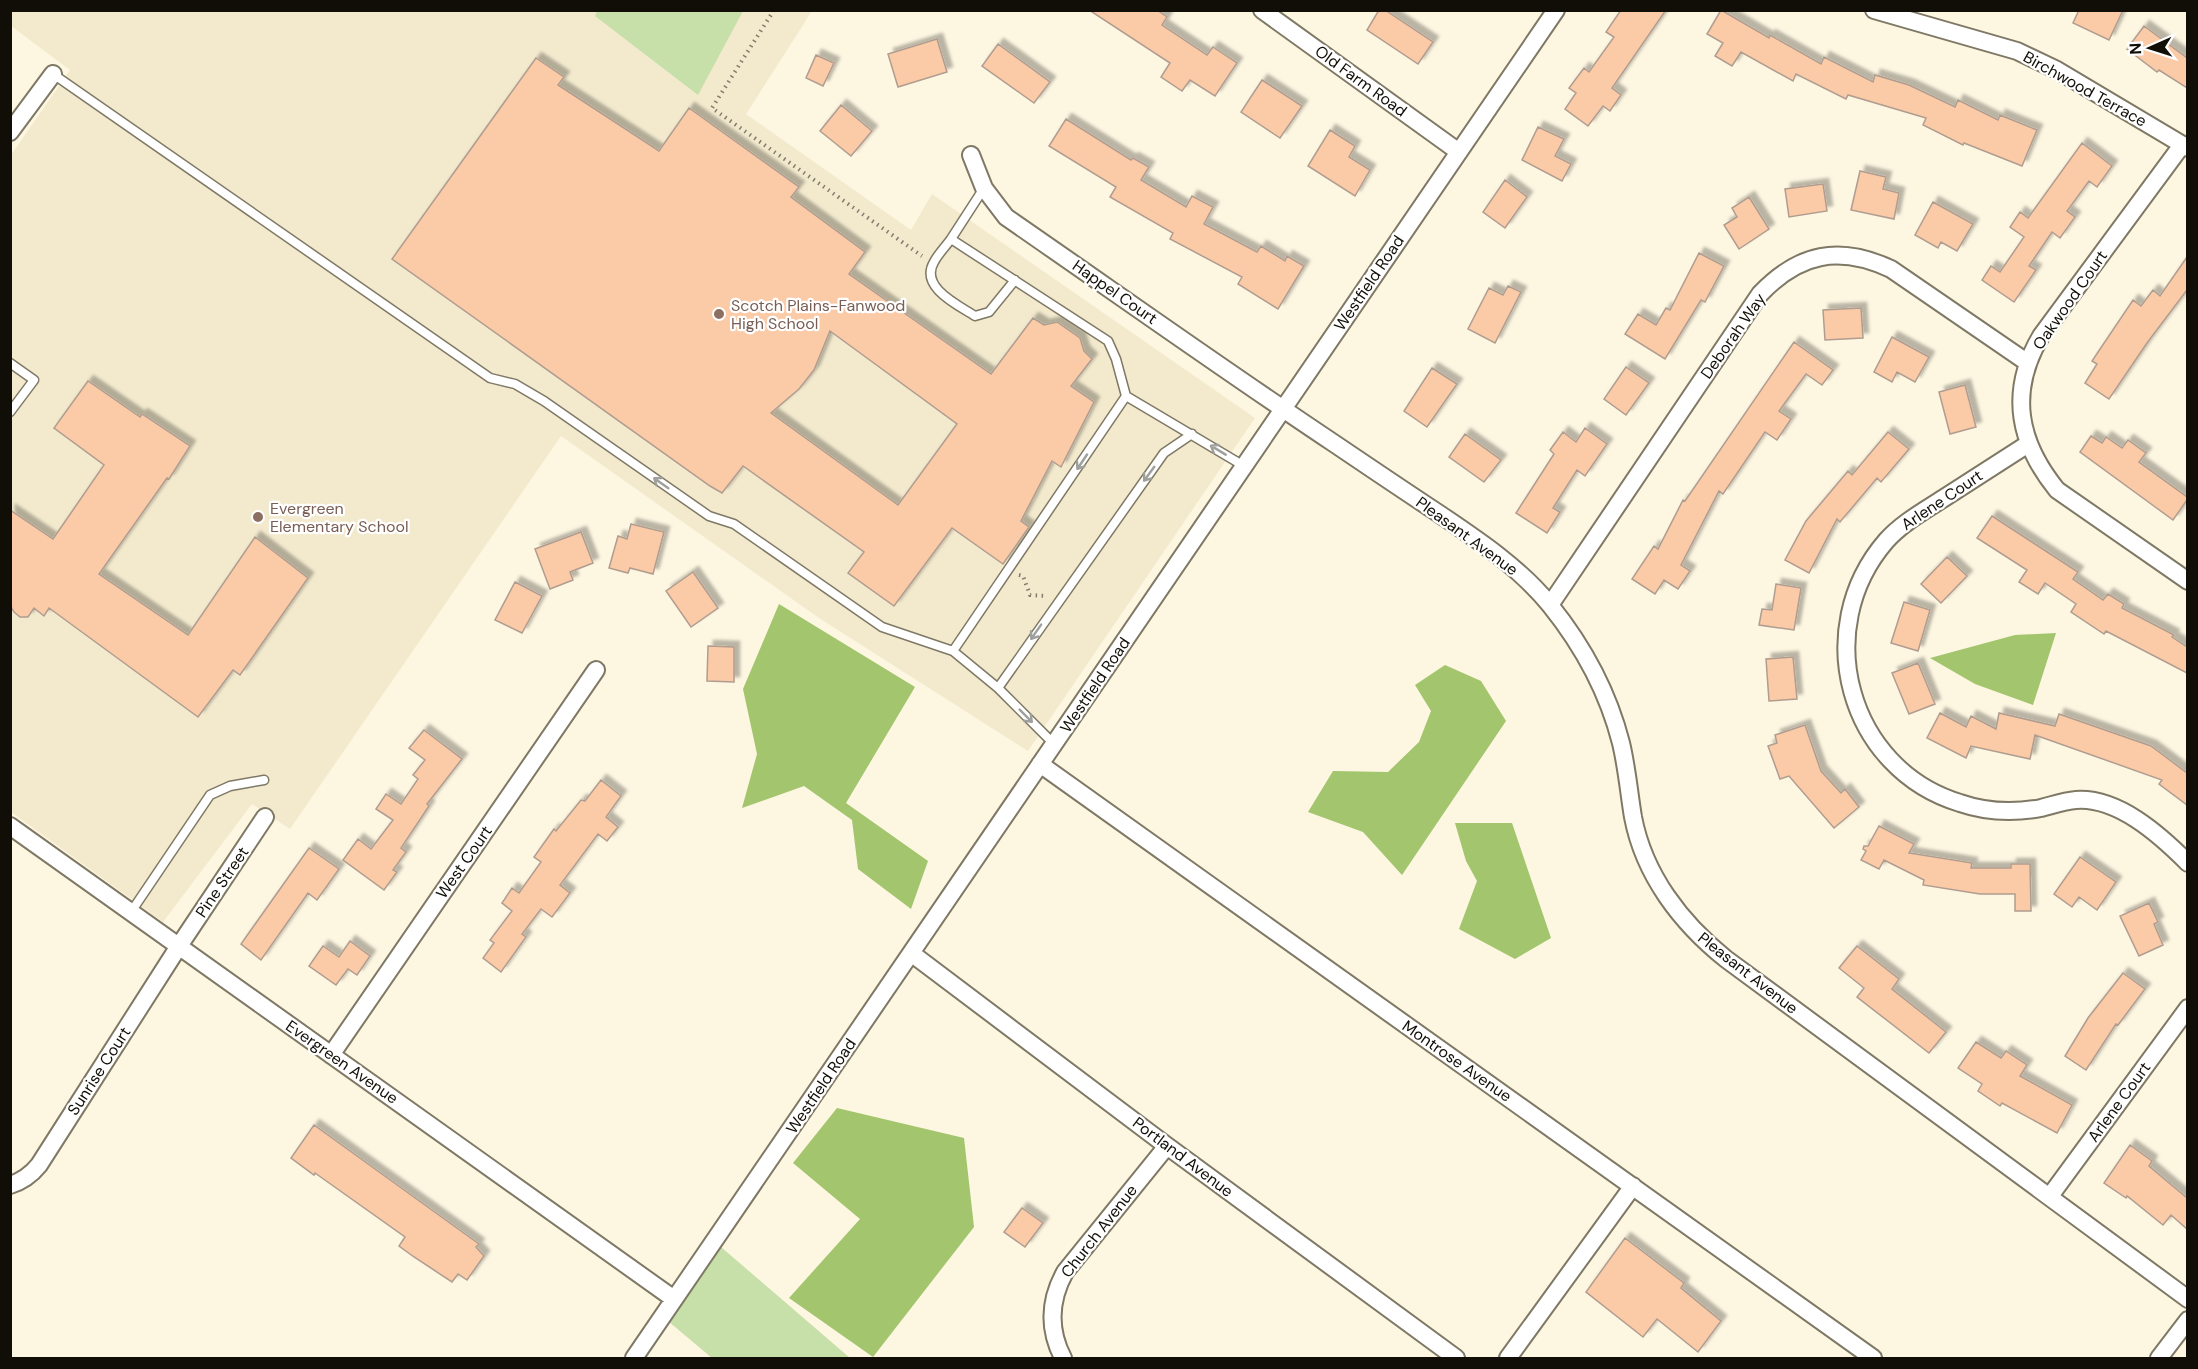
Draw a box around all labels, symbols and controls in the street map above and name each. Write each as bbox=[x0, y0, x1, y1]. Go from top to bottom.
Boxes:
north arrow bbox=[2120, 18, 2180, 78]
street label: Old Farm Road bbox=[1311, 41, 1411, 121]
text: N bbox=[2125, 42, 2146, 55]
street label: Birchwood Terrace bbox=[2020, 46, 2150, 132]
street label: Westfield Road bbox=[1329, 231, 1409, 335]
street label: Oakwood Court bbox=[2028, 246, 2112, 354]
street label: Happel Court bbox=[1068, 255, 1162, 329]
street label: Deborah Way bbox=[1696, 289, 1770, 383]
place label: Scotch Plains-Fanwood High School bbox=[731, 295, 905, 334]
marker: Scotch Plains-Fanwood High School bbox=[712, 307, 726, 321]
one-way arrow bbox=[1210, 444, 1227, 456]
one-way arrow bbox=[1076, 453, 1088, 469]
one-way arrow bbox=[1143, 465, 1156, 481]
street label: Arlene Court bbox=[1897, 465, 1987, 535]
one-way arrow bbox=[653, 477, 669, 489]
street label: Pleasant Avenue bbox=[1412, 492, 1522, 580]
place label: Evergreen Elementary School bbox=[270, 498, 408, 537]
marker: Evergreen Elementary School bbox=[251, 510, 265, 524]
one-way arrow bbox=[1030, 624, 1042, 640]
street label: Westfield Road bbox=[1055, 633, 1135, 737]
one-way arrow bbox=[1019, 708, 1033, 723]
street label: West Court bbox=[431, 821, 497, 903]
street label: Pine Street bbox=[191, 843, 253, 921]
street label: Pleasant Avenue bbox=[1694, 927, 1802, 1019]
street label: Evergreen Avenue bbox=[282, 1015, 402, 1109]
street label: Montrose Avenue bbox=[1398, 1015, 1516, 1107]
street label: Sunrise Court bbox=[63, 1023, 135, 1119]
street label: Westfield Road bbox=[781, 1034, 861, 1138]
street label: Arlene Court bbox=[2083, 1058, 2155, 1146]
street label: Portland Avenue bbox=[1129, 1112, 1237, 1202]
street label: Church Avenue bbox=[1056, 1180, 1142, 1282]

